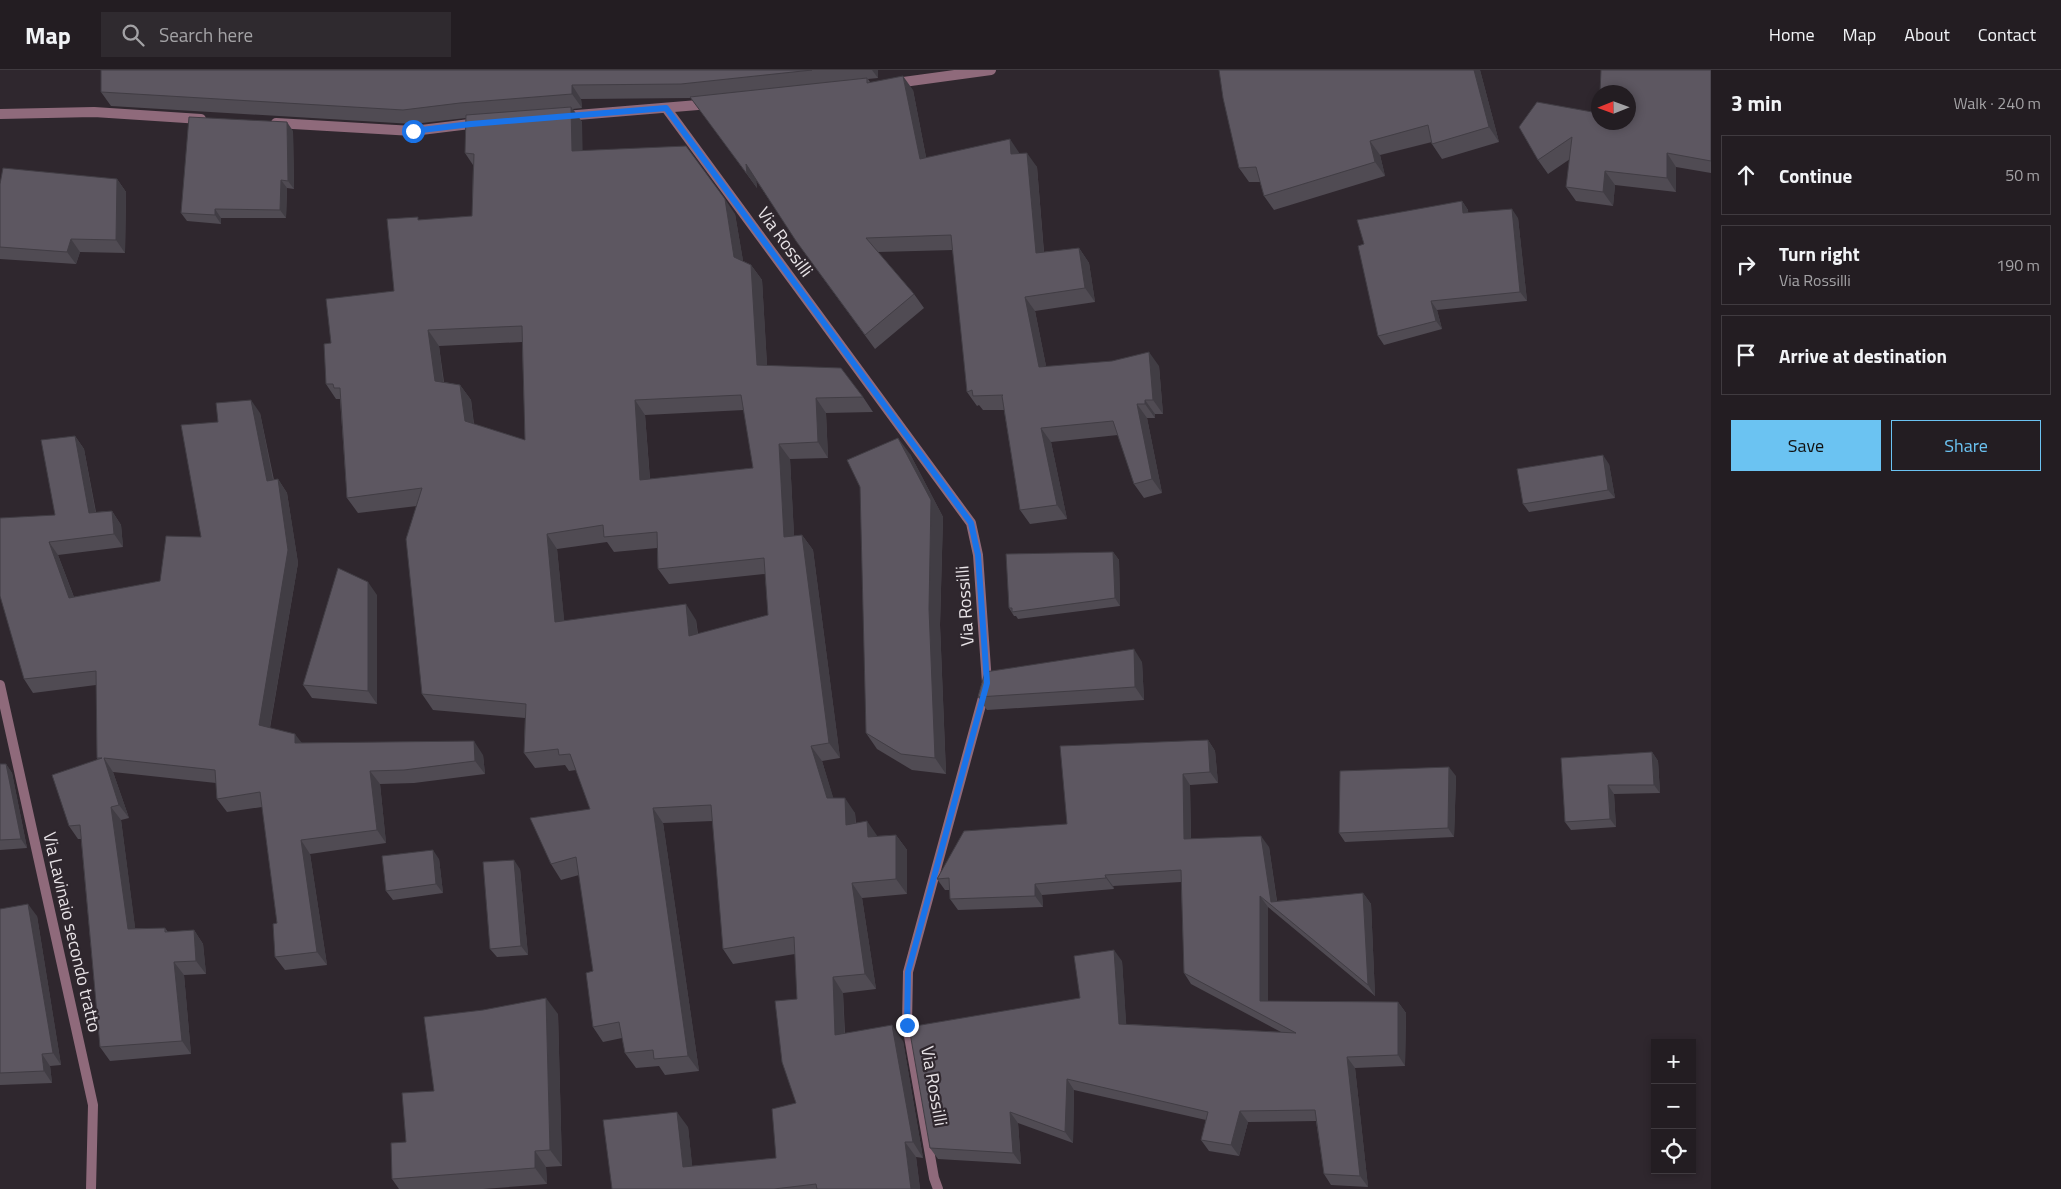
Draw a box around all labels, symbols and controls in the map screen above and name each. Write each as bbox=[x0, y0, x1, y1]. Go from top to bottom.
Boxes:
search box bbox=[101, 12, 451, 57]
text: Map bbox=[25, 17, 71, 53]
text: Search here bbox=[159, 20, 253, 49]
icon: search bbox=[119, 21, 147, 49]
text: Home bbox=[1769, 21, 1815, 48]
text: Map bbox=[1843, 21, 1876, 48]
text: About bbox=[1904, 21, 1950, 48]
text: Contact bbox=[1978, 21, 2036, 48]
north arrow bbox=[1591, 85, 1636, 130]
text: 3 min bbox=[1731, 87, 1782, 119]
text: Walk · 240 m bbox=[1953, 91, 2041, 115]
route start bbox=[402, 120, 425, 143]
icon: ahead bbox=[1732, 161, 1760, 189]
text: Continue bbox=[1779, 161, 1852, 190]
text: 50 m bbox=[2005, 163, 2040, 187]
street label: Via Rossilli bbox=[751, 201, 820, 282]
text: Turn right bbox=[1779, 239, 1860, 268]
icon: right bbox=[1732, 251, 1760, 279]
text: 190 m bbox=[1996, 253, 2040, 277]
text: Via Rossilli bbox=[1779, 268, 1851, 292]
icon: arrive bbox=[1732, 341, 1760, 369]
text: Arrive at destination bbox=[1779, 341, 1947, 370]
button: Save bbox=[1731, 420, 1881, 471]
button: Share bbox=[1891, 420, 2041, 471]
street label: Via Rossilli bbox=[948, 565, 981, 647]
street label: Via Lavinaio secondo tratto bbox=[36, 829, 109, 1035]
route end bbox=[896, 1014, 919, 1037]
map controls bbox=[1651, 1039, 1696, 1174]
button: + bbox=[1651, 1039, 1696, 1084]
street label: Via Rossilli bbox=[914, 1044, 955, 1128]
button: − bbox=[1651, 1084, 1696, 1129]
button: locate bbox=[1651, 1129, 1696, 1174]

